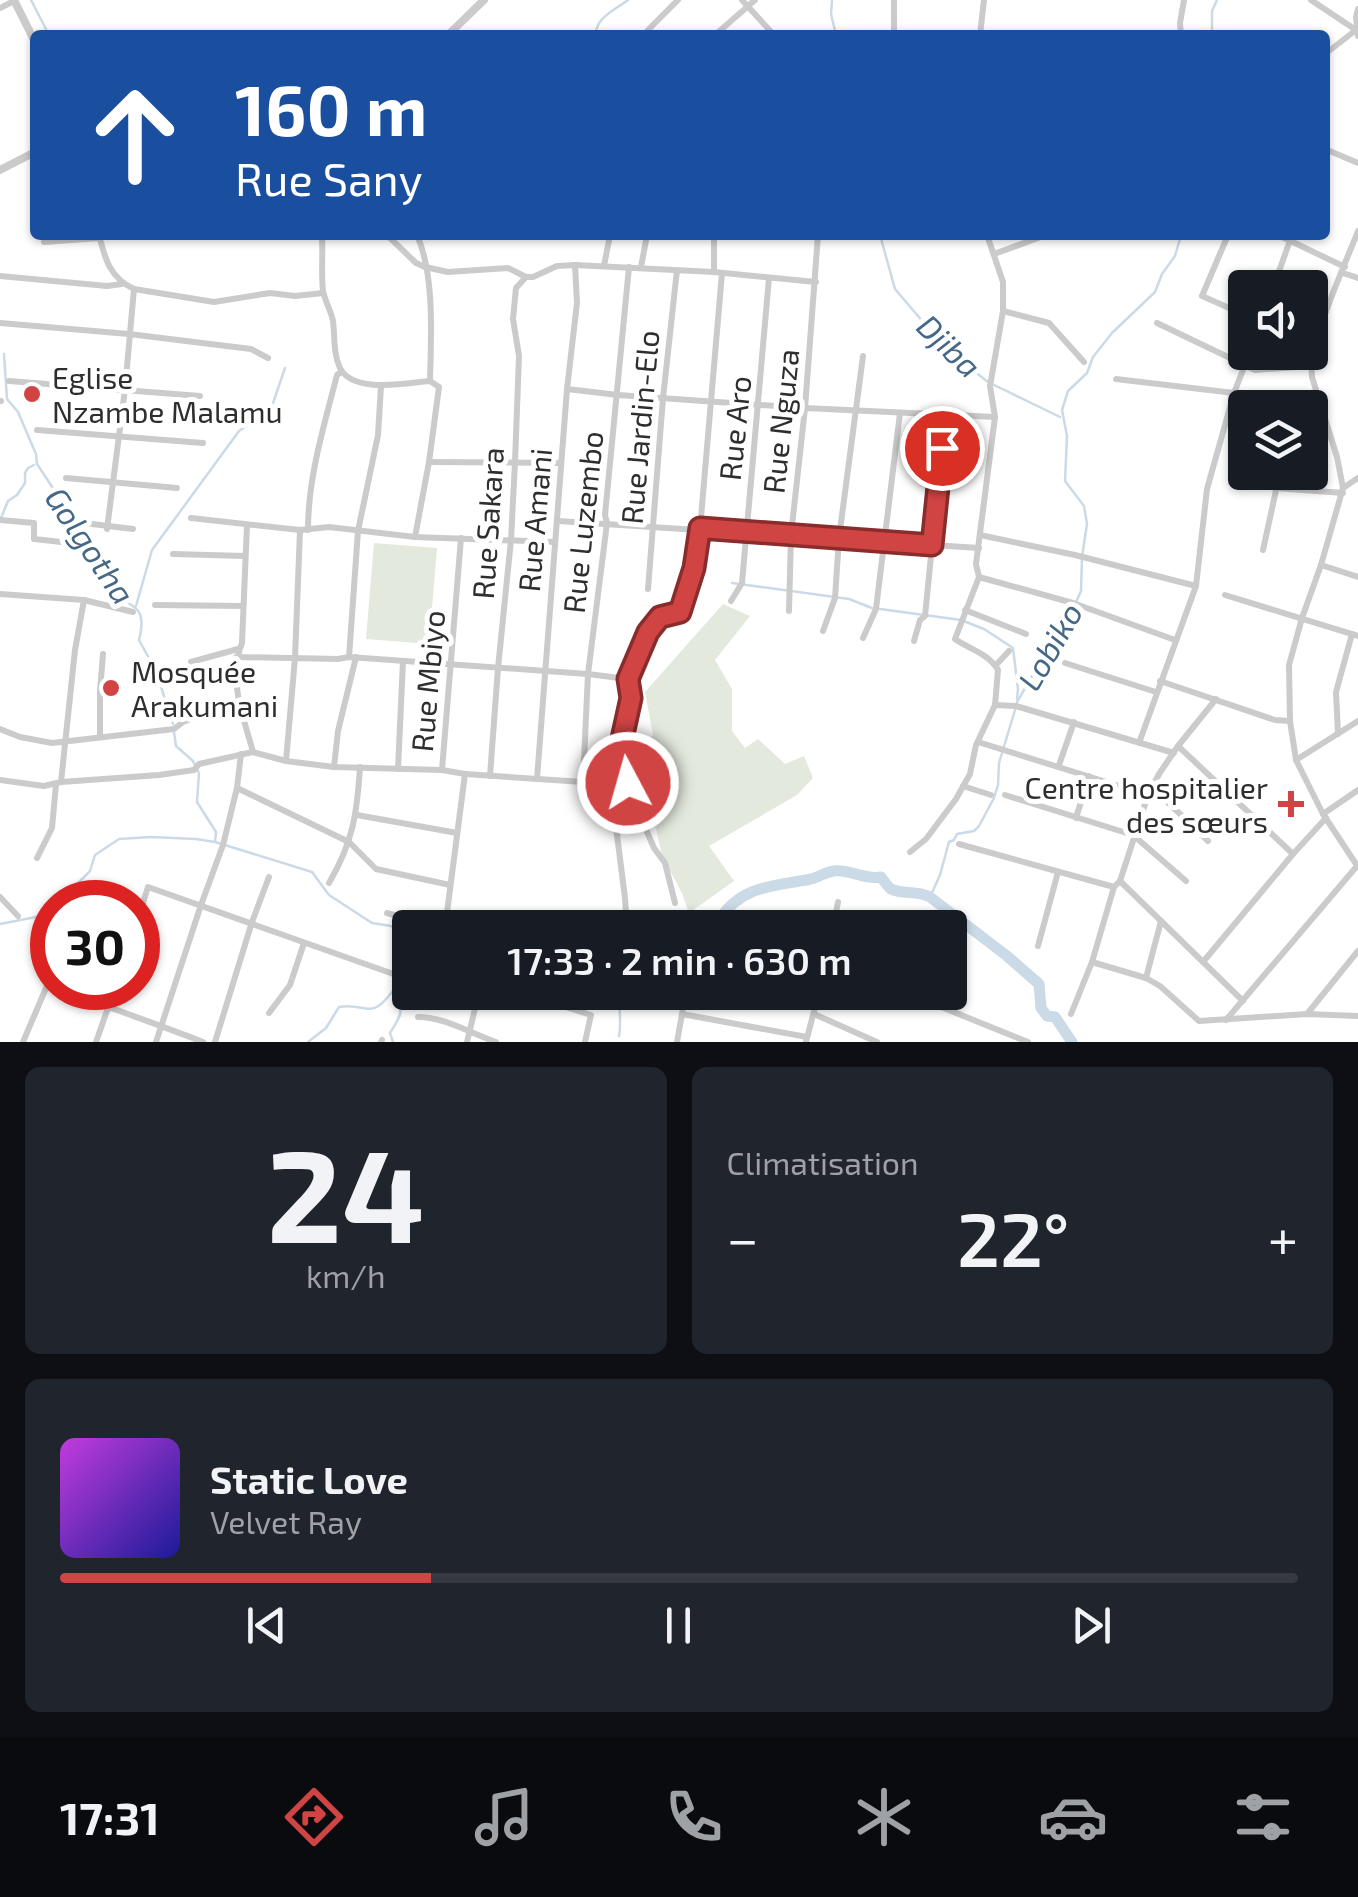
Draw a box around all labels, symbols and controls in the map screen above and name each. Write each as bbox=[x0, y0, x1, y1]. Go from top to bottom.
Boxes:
text: 160 m bbox=[235, 66, 428, 150]
icon: ahead bbox=[70, 70, 200, 200]
text: Rue Sany bbox=[235, 151, 423, 205]
map controls bbox=[1228, 270, 1328, 490]
button: sound bbox=[1228, 270, 1328, 370]
water label: Djiba bbox=[910, 306, 990, 385]
street label: Rue Jardin-Elo bbox=[613, 329, 665, 525]
street label: Rue Nguza bbox=[755, 347, 805, 495]
place label: Eglise Nzambe Malamu bbox=[52, 359, 283, 429]
street label: Rue Aro bbox=[711, 374, 757, 482]
marker: Eglise Nzambe Malamu bbox=[21, 383, 43, 405]
button: layers bbox=[1228, 390, 1328, 490]
pin bbox=[900, 406, 985, 491]
icon: arrive bbox=[915, 421, 970, 476]
street label: Rue Luzembo bbox=[555, 429, 609, 615]
street label: Rue Sakara bbox=[464, 446, 510, 600]
street label: Rue Amani bbox=[510, 447, 558, 593]
water label: Golgotha bbox=[37, 479, 144, 611]
water label: Lobiko bbox=[1009, 595, 1089, 697]
street label: Rue Mbiyo bbox=[403, 609, 451, 753]
place label: Mosquée Arakumani bbox=[131, 653, 278, 723]
marker: Mosquée Arakumani bbox=[100, 677, 122, 699]
position arrow bbox=[576, 731, 680, 835]
place label: Centre hospitalier des sœurs bbox=[1025, 769, 1268, 839]
marker: Centre hospitalier des sœurs bbox=[1278, 791, 1304, 817]
speed limit sign: 30 bbox=[30, 880, 160, 1010]
text: 17:33 · 2 min · 630 m bbox=[507, 937, 852, 983]
text: 24 bbox=[267, 1113, 425, 1269]
text: Climatisation bbox=[727, 1143, 919, 1181]
text: 22° bbox=[957, 1192, 1069, 1282]
text: − bbox=[727, 1204, 759, 1270]
text: + bbox=[1268, 1204, 1298, 1270]
text: km/h bbox=[306, 1256, 385, 1294]
text: Static Love bbox=[210, 1456, 408, 1502]
text: Velvet Ray bbox=[210, 1502, 362, 1540]
icon: previous bbox=[239, 1598, 294, 1653]
icon: pause bbox=[651, 1598, 706, 1653]
icon: next bbox=[1064, 1598, 1119, 1653]
icon: directions bbox=[279, 1782, 349, 1852]
icon: music bbox=[469, 1782, 539, 1852]
icon: phone bbox=[659, 1782, 729, 1852]
icon: climate bbox=[849, 1782, 919, 1852]
icon: car bbox=[1038, 1782, 1108, 1852]
icon: filters bbox=[1228, 1782, 1298, 1852]
text: 17:31 bbox=[60, 1790, 160, 1844]

